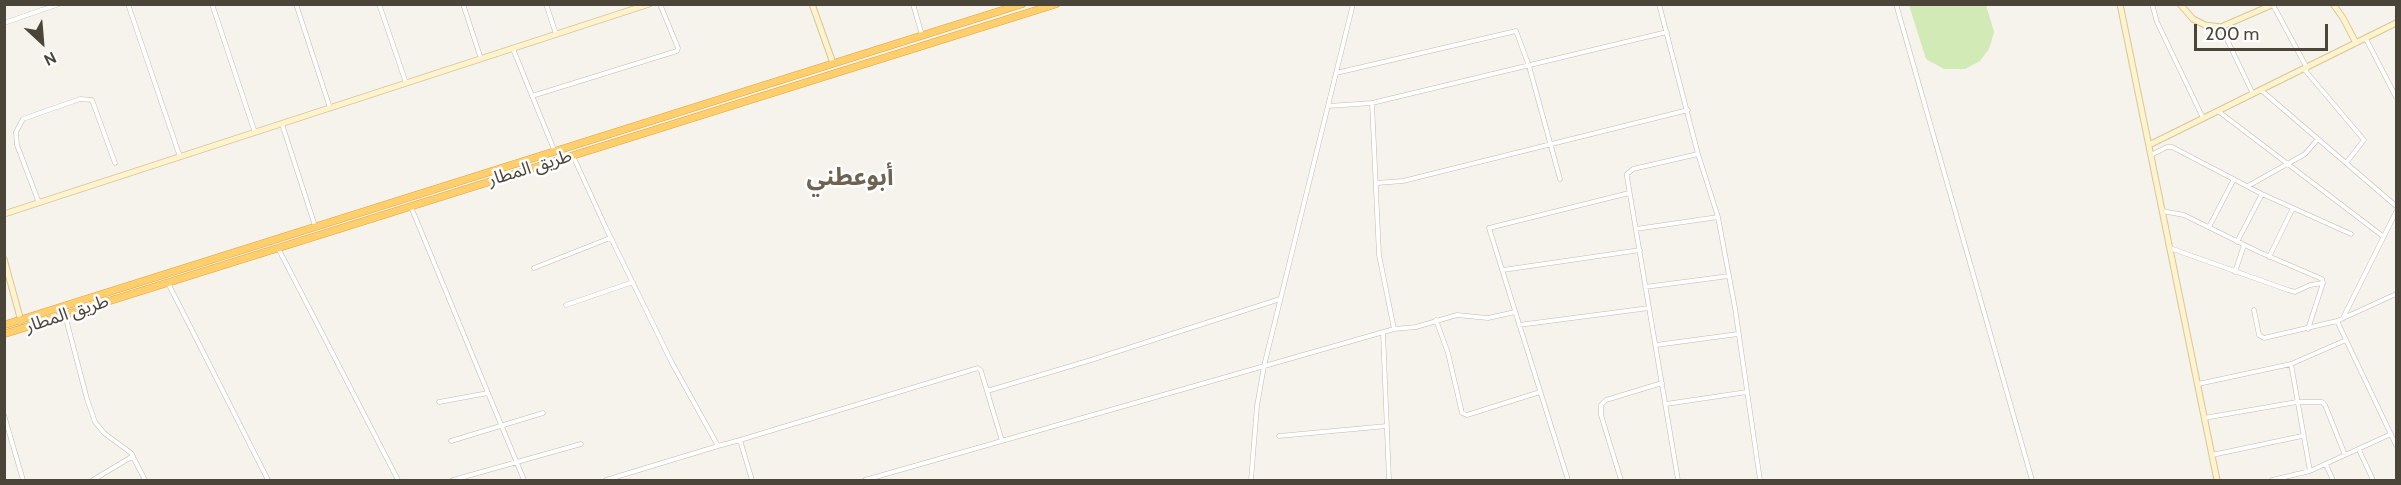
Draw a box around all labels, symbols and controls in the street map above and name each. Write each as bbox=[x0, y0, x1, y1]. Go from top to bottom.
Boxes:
north arrow bbox=[12, 12, 72, 72]
scale bar bbox=[2197, 12, 2330, 50]
text: 200 m bbox=[2205, 23, 2259, 45]
text: N bbox=[41, 48, 59, 70]
street label: طريق المطار bbox=[485, 145, 575, 191]
district label: أبوعطني bbox=[807, 164, 893, 192]
street label: طريق المطار bbox=[22, 290, 112, 338]

